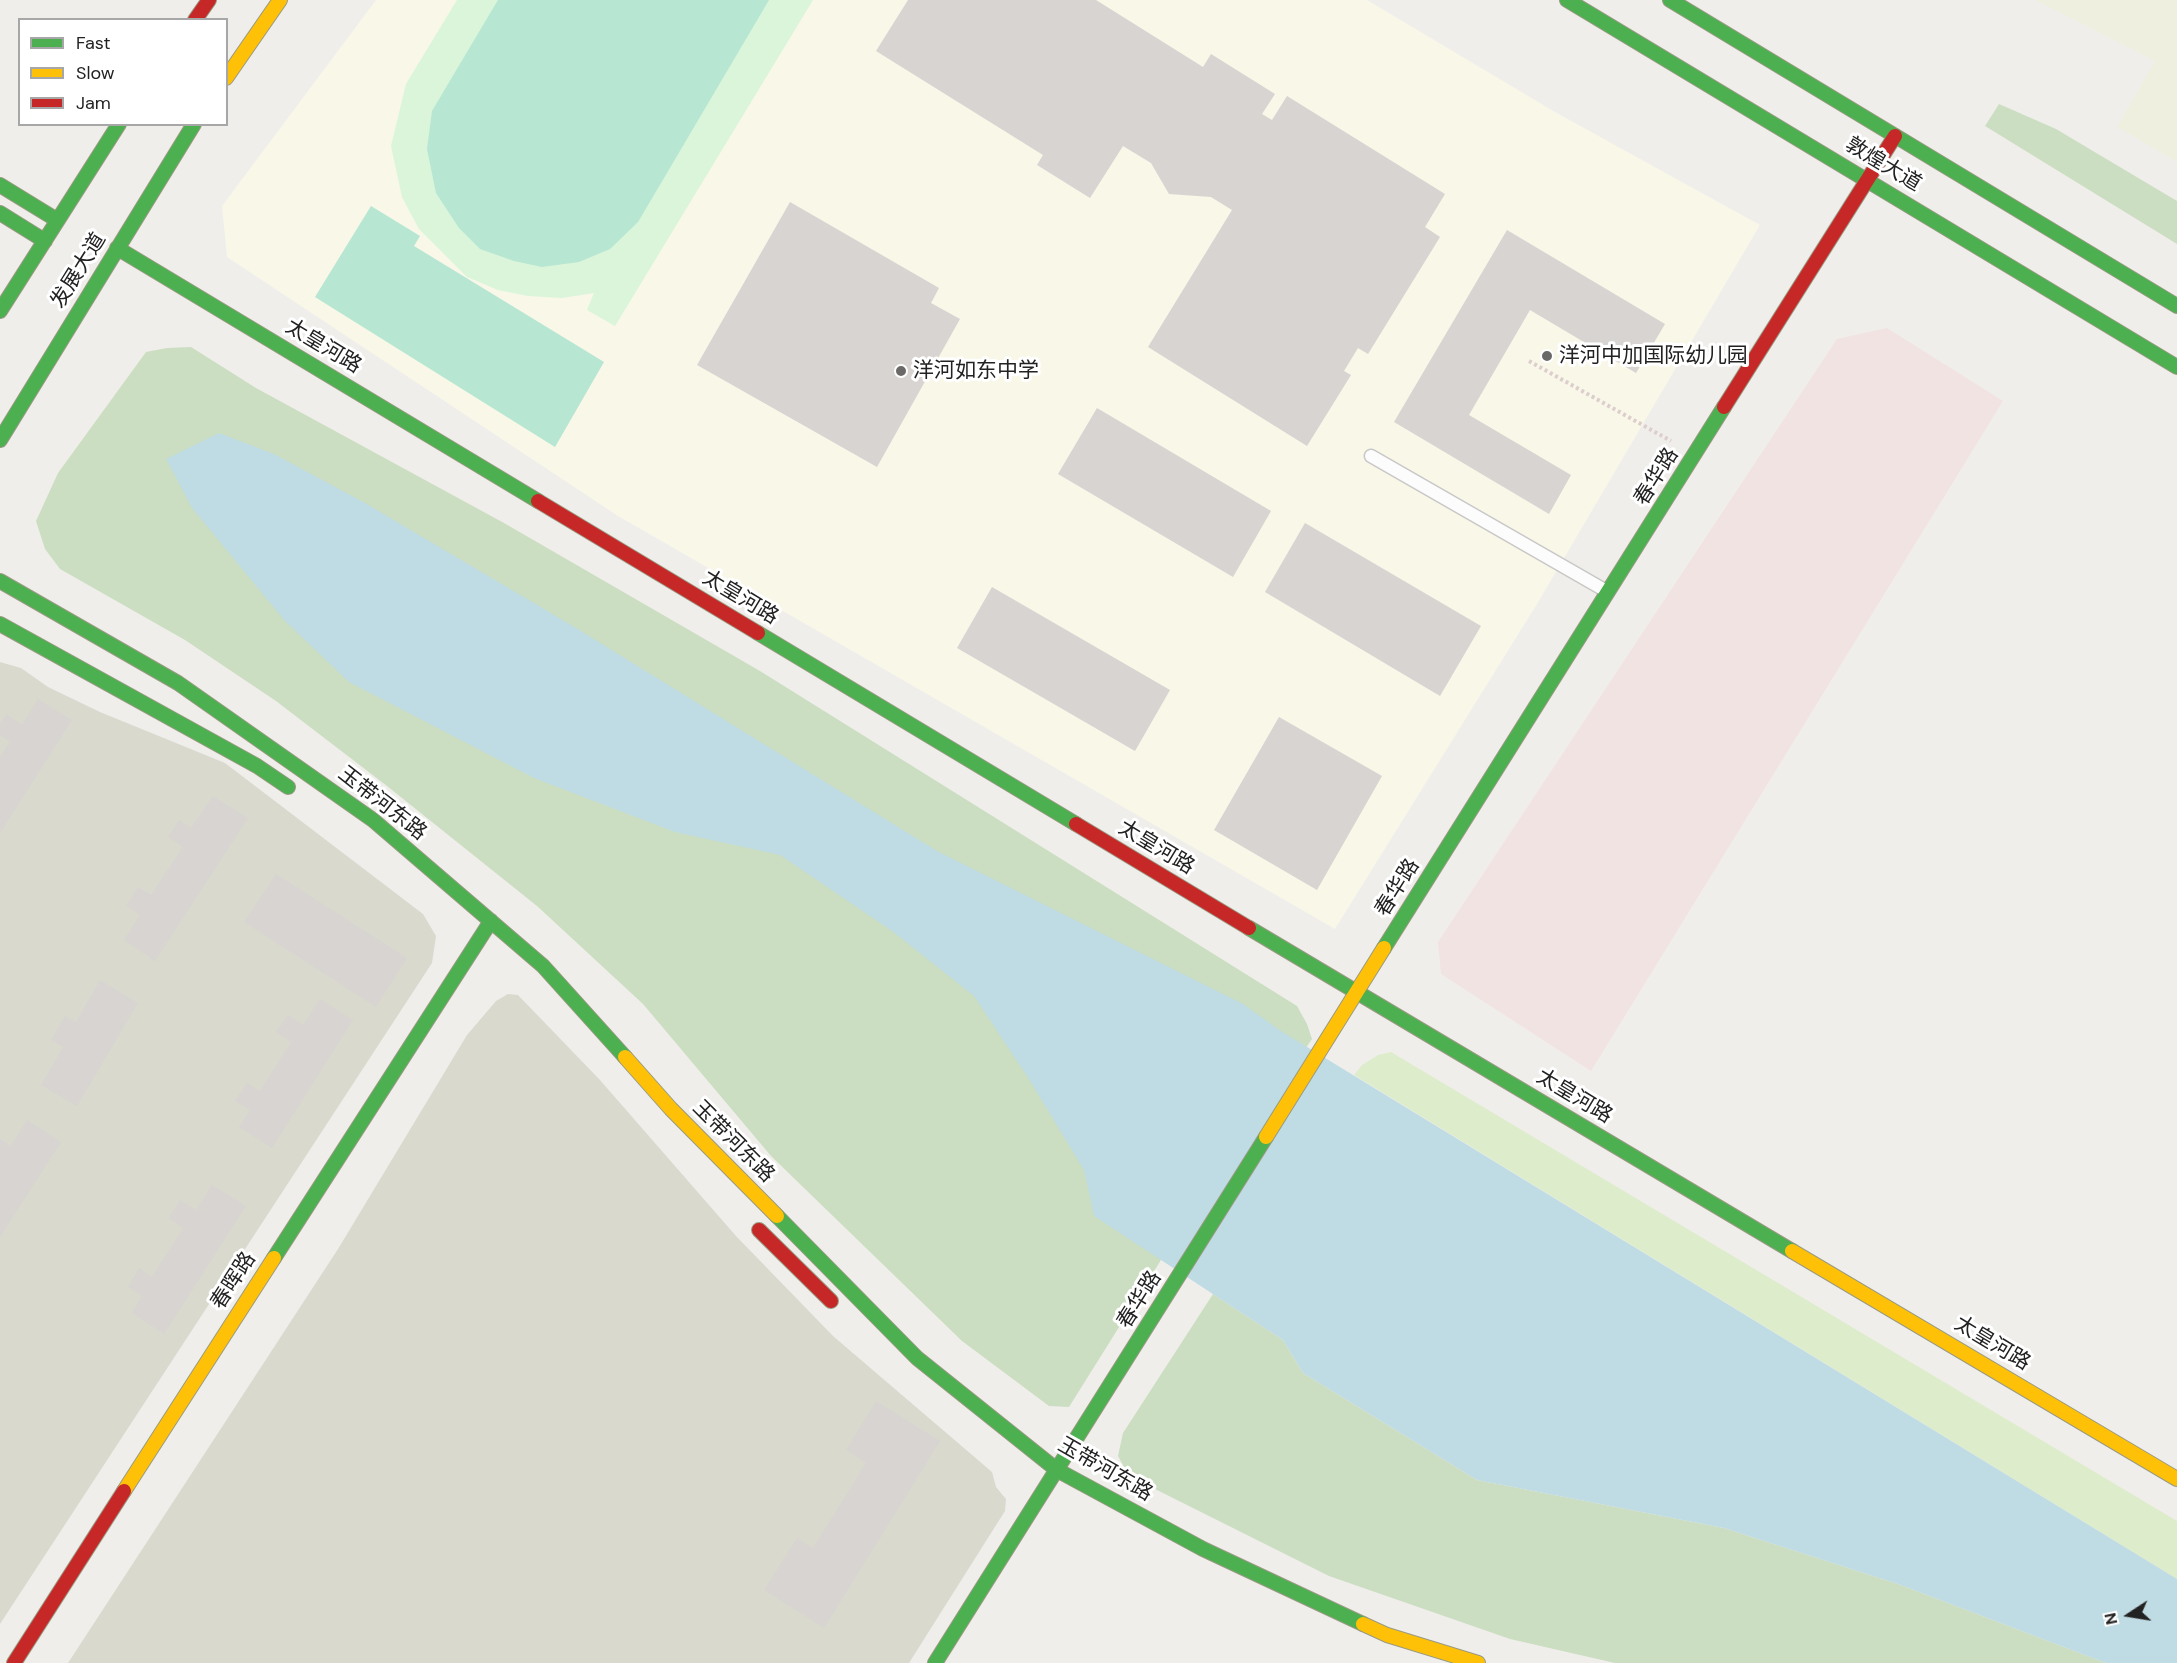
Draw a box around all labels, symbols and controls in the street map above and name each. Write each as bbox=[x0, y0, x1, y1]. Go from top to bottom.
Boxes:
legend bbox=[18, 18, 228, 126]
text: Fast bbox=[76, 31, 111, 55]
text: Slow bbox=[76, 61, 115, 85]
text: Jam bbox=[76, 91, 111, 115]
street label: 敦煌大道 bbox=[1841, 133, 1925, 197]
street label: 发展大道 bbox=[46, 229, 112, 313]
street label: 太皇河路 bbox=[281, 315, 365, 379]
place label: 洋河中加国际幼儿园 bbox=[1559, 343, 1748, 369]
marker: 洋河中加国际幼儿园 bbox=[1540, 349, 1554, 363]
place label: 洋河如东中学 bbox=[913, 358, 1039, 384]
marker: 洋河如东中学 bbox=[894, 364, 908, 378]
street label: 春华路 bbox=[1630, 444, 1684, 510]
street label: 太皇河路 bbox=[698, 566, 782, 630]
street label: 玉带河东路 bbox=[333, 762, 431, 846]
street label: 太皇河路 bbox=[1114, 816, 1198, 880]
street label: 春华路 bbox=[1371, 855, 1425, 921]
street label: 太皇河路 bbox=[1532, 1065, 1616, 1129]
street label: 玉带河东路 bbox=[687, 1096, 779, 1188]
street label: 春晖路 bbox=[206, 1248, 262, 1314]
street label: 春华路 bbox=[1113, 1267, 1167, 1333]
street label: 太皇河路 bbox=[1950, 1312, 2034, 1376]
street label: 玉带河东路 bbox=[1053, 1433, 1157, 1507]
north arrow bbox=[2099, 1585, 2159, 1645]
text: N bbox=[2099, 1611, 2122, 1627]

